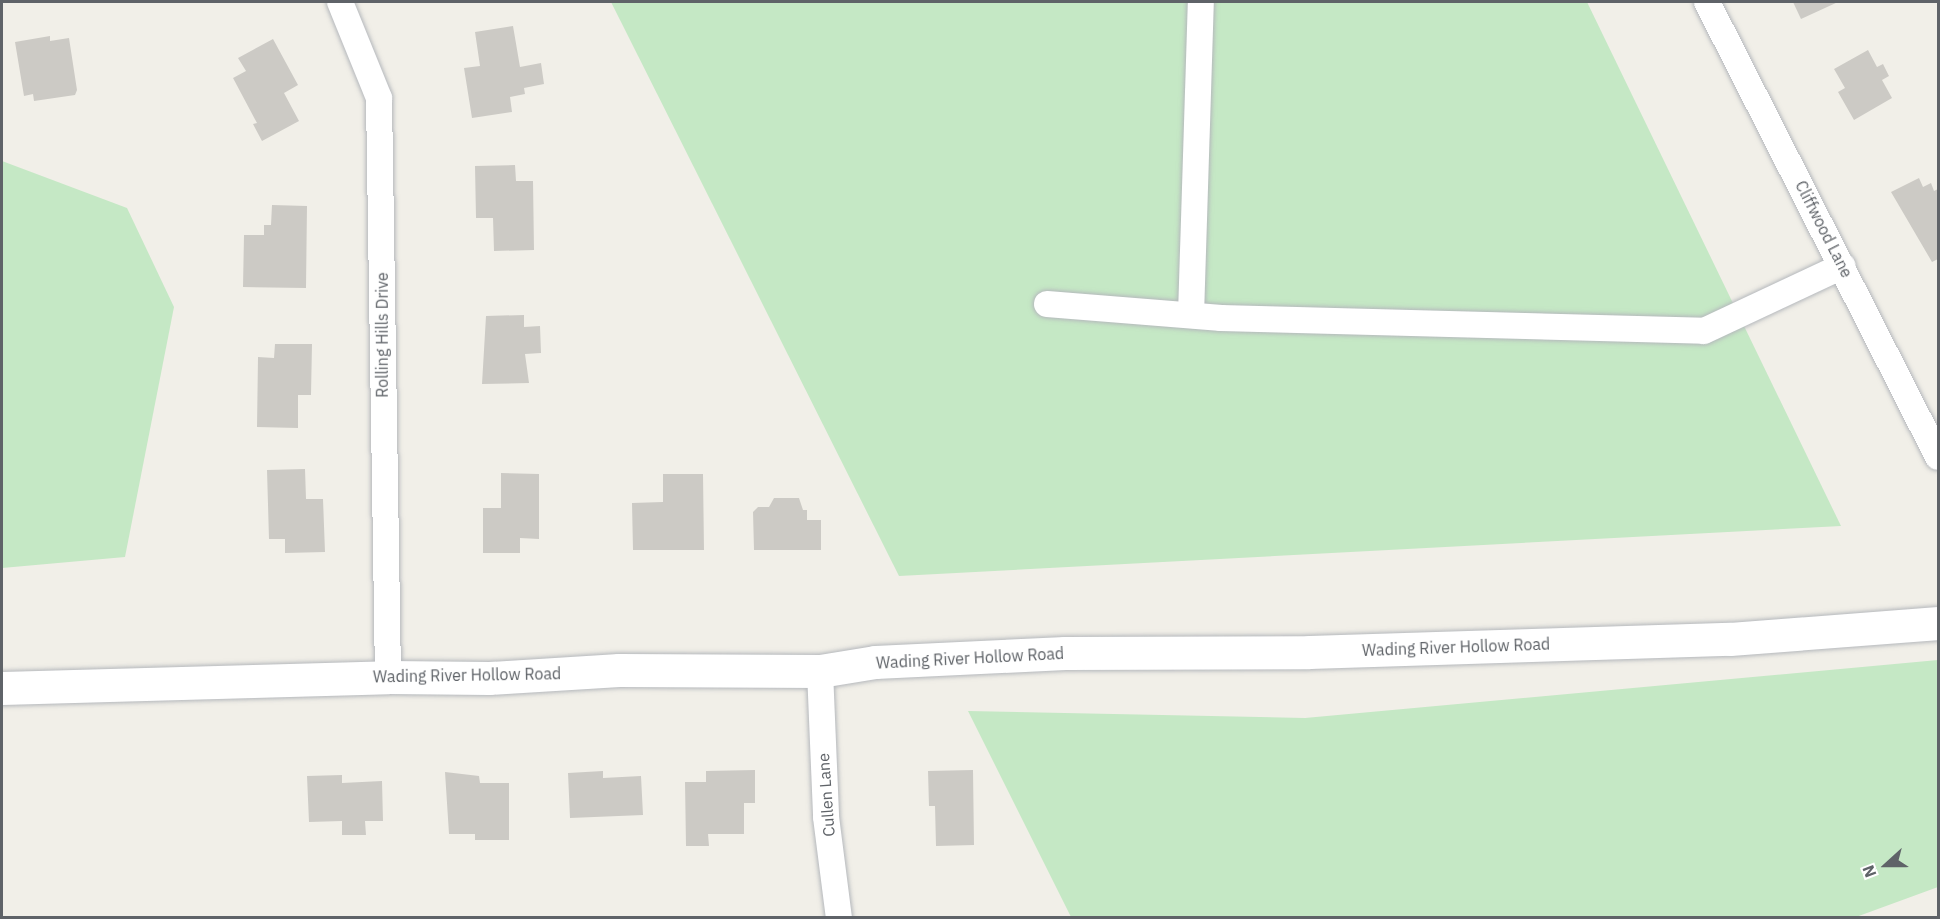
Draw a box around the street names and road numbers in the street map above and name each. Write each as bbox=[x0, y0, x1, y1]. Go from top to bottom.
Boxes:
street label: Cliffwood Lane bbox=[1791, 177, 1857, 281]
street label: Rolling Hills Drive bbox=[372, 272, 392, 398]
street label: Wading River Hollow Road bbox=[1362, 634, 1550, 660]
street label: Wading River Hollow Road bbox=[875, 643, 1065, 673]
street label: Wading River Hollow Road bbox=[373, 664, 561, 686]
street label: Cullen Lane bbox=[814, 753, 838, 837]

